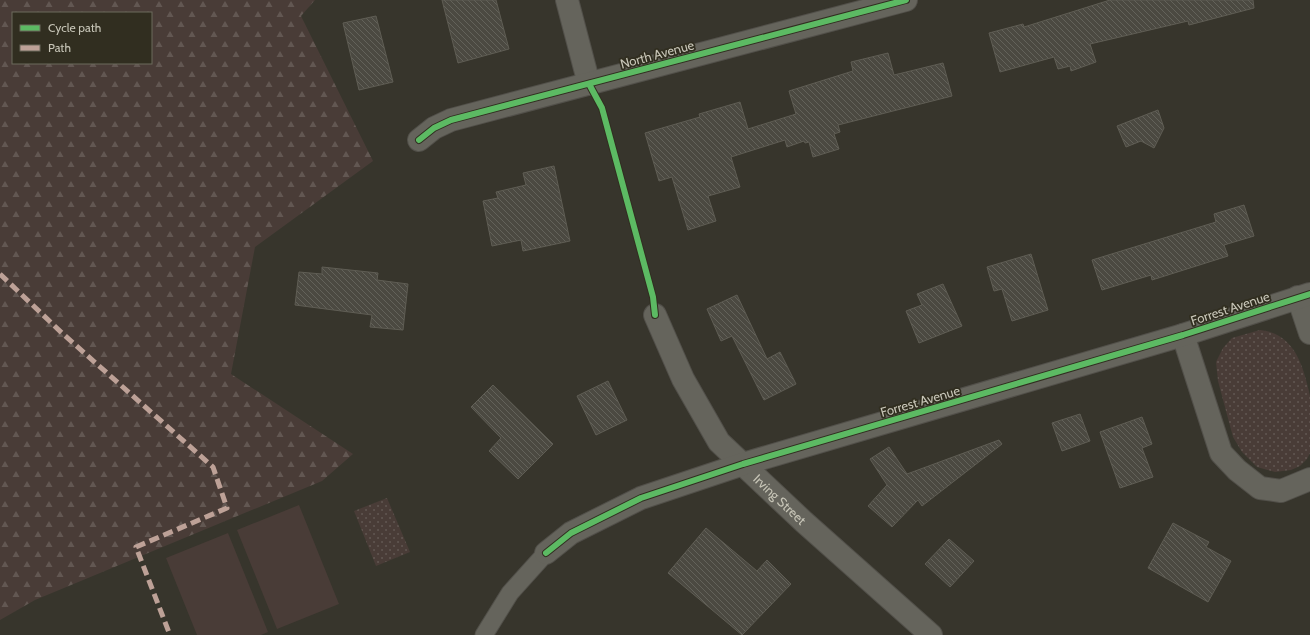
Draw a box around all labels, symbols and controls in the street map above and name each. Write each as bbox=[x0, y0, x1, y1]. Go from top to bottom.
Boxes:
legend bbox=[12, 12, 152, 64]
text: Cycle path bbox=[48, 20, 101, 35]
street label: North Avenue bbox=[618, 36, 696, 72]
text: Path bbox=[48, 40, 71, 55]
street label: Forrest Avenue bbox=[1189, 288, 1272, 328]
street label: Forrest Avenue bbox=[878, 382, 962, 420]
street label: Irving Street bbox=[750, 471, 810, 528]

